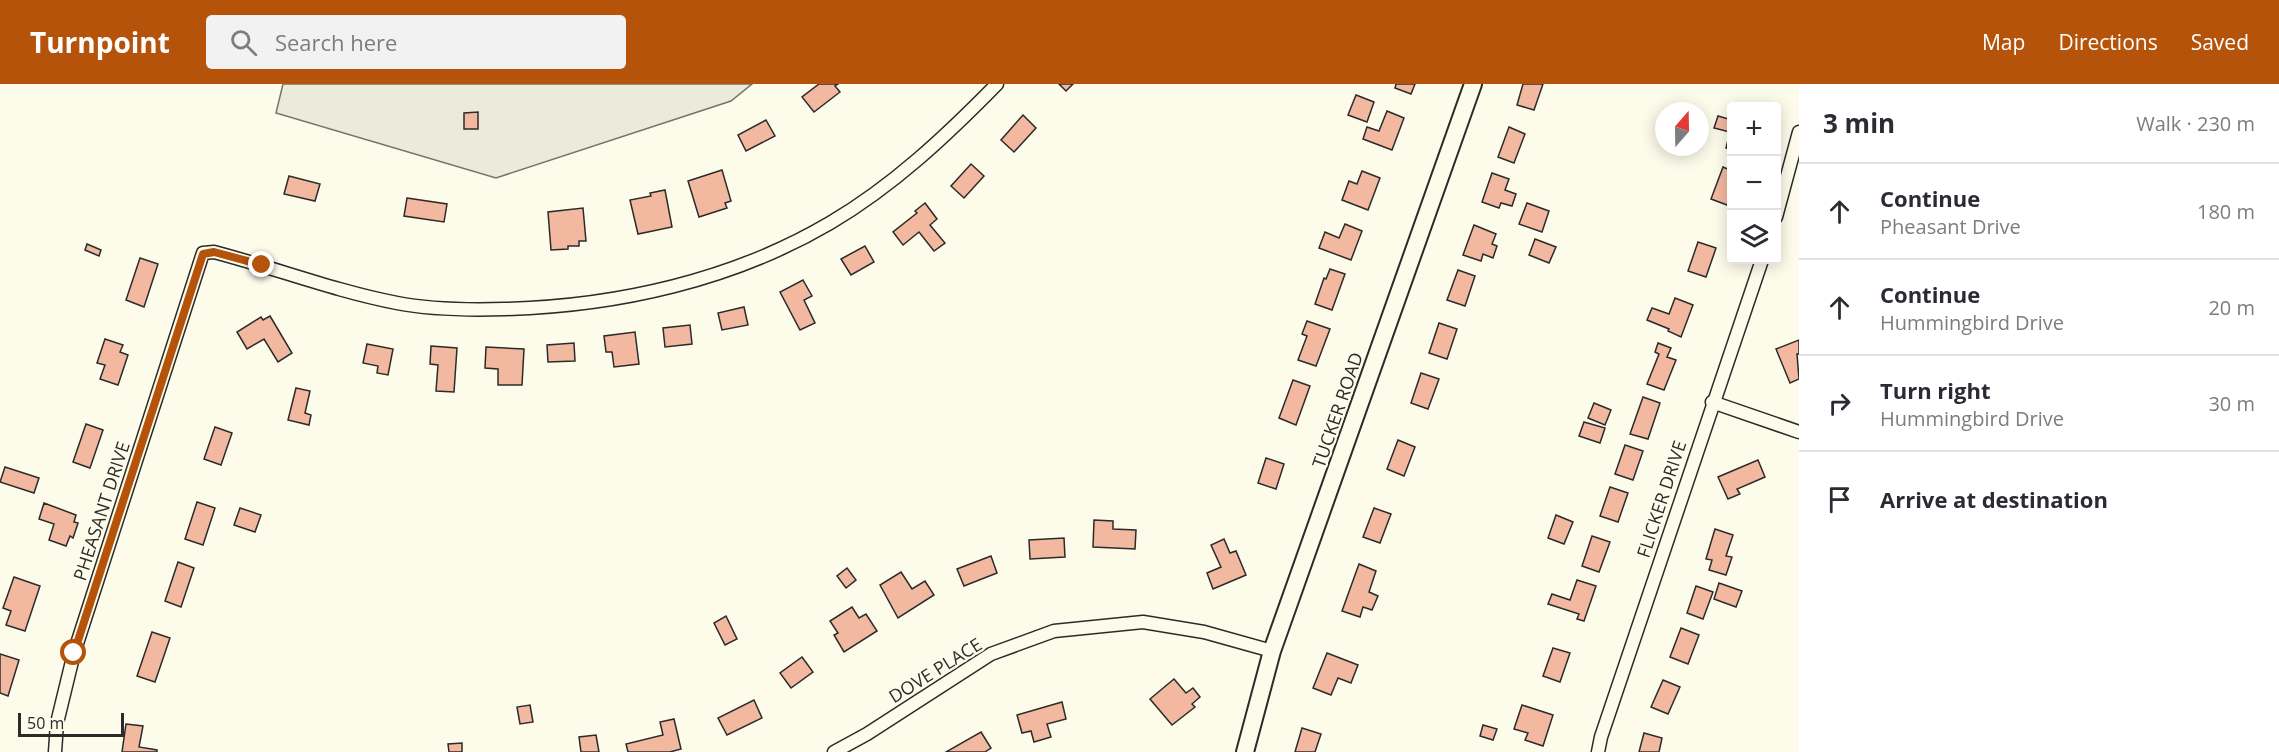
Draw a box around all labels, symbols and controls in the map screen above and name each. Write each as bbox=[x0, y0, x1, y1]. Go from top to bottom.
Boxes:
search box bbox=[206, 15, 626, 69]
text: Turnpoint bbox=[30, 23, 170, 61]
icon: search bbox=[227, 26, 260, 59]
text: Search here bbox=[275, 27, 397, 57]
text: Map bbox=[1982, 28, 2025, 56]
text: Directions bbox=[2058, 28, 2158, 56]
text: Saved bbox=[2191, 28, 2249, 56]
north arrow bbox=[1655, 102, 1709, 156]
map controls bbox=[1727, 102, 1781, 264]
button: + bbox=[1727, 102, 1781, 156]
text: 3 min bbox=[1823, 105, 1895, 141]
text: Walk · 230 m bbox=[2136, 110, 2255, 137]
button: − bbox=[1727, 156, 1781, 210]
text: Continue bbox=[1880, 183, 1980, 213]
icon: ahead bbox=[1823, 195, 1856, 228]
text: 180 m bbox=[2197, 198, 2255, 225]
button: layers bbox=[1727, 210, 1781, 264]
text: Pheasant Drive bbox=[1880, 213, 2021, 240]
route end bbox=[248, 251, 274, 277]
text: Continue bbox=[1880, 279, 1980, 309]
icon: ahead bbox=[1823, 291, 1856, 324]
text: 20 m bbox=[2208, 294, 2255, 321]
text: Hummingbird Drive bbox=[1880, 309, 2064, 336]
street label: TUCKER ROAD bbox=[1306, 349, 1368, 471]
text: Turn right bbox=[1880, 375, 1991, 405]
icon: right bbox=[1823, 387, 1856, 420]
text: 30 m bbox=[2208, 390, 2255, 417]
text: Hummingbird Drive bbox=[1880, 405, 2064, 432]
street label: FLICKER DRIVE bbox=[1631, 437, 1691, 561]
street label: PHEASANT DRIVE bbox=[67, 438, 135, 584]
icon: arrive bbox=[1823, 483, 1856, 516]
text: Arrive at destination bbox=[1880, 484, 2108, 514]
street label: DOVE PLACE bbox=[884, 632, 986, 708]
route start bbox=[60, 639, 86, 665]
scale bar bbox=[18, 710, 124, 738]
text: 50 m bbox=[27, 712, 64, 734]

